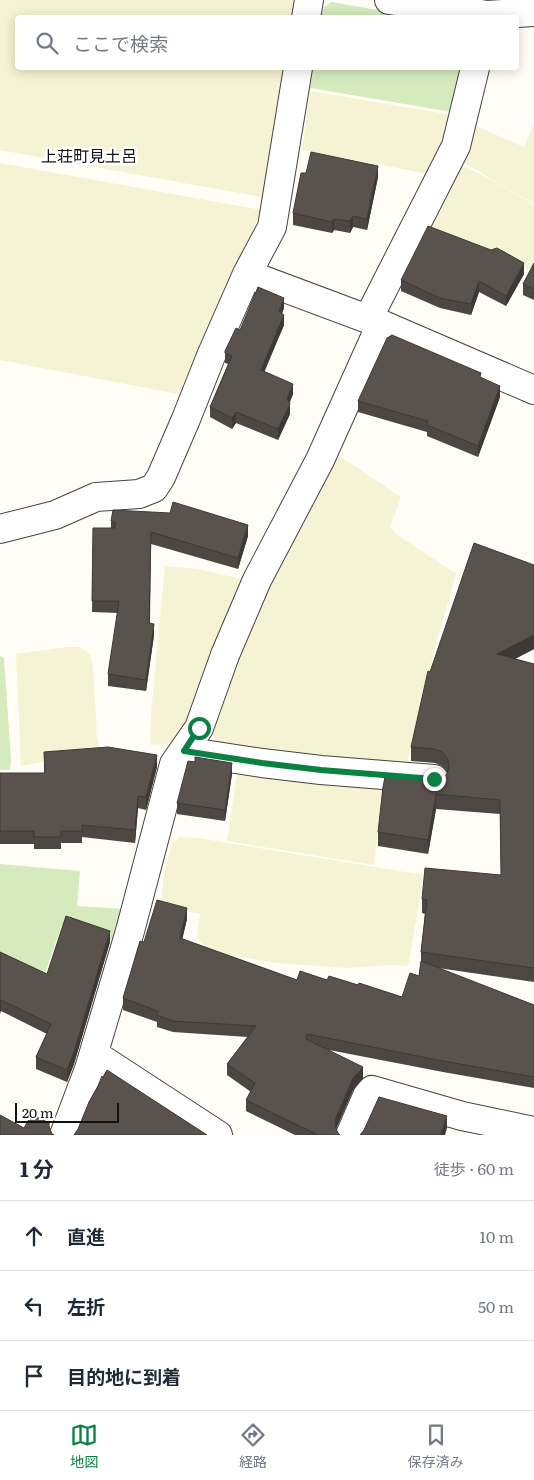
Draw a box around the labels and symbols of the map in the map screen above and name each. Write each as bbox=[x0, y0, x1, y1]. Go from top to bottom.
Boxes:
district label: 上荘町見土呂 bbox=[41, 143, 137, 167]
route start bbox=[188, 717, 211, 740]
route end bbox=[423, 768, 446, 791]
scale bar bbox=[15, 1100, 119, 1123]

